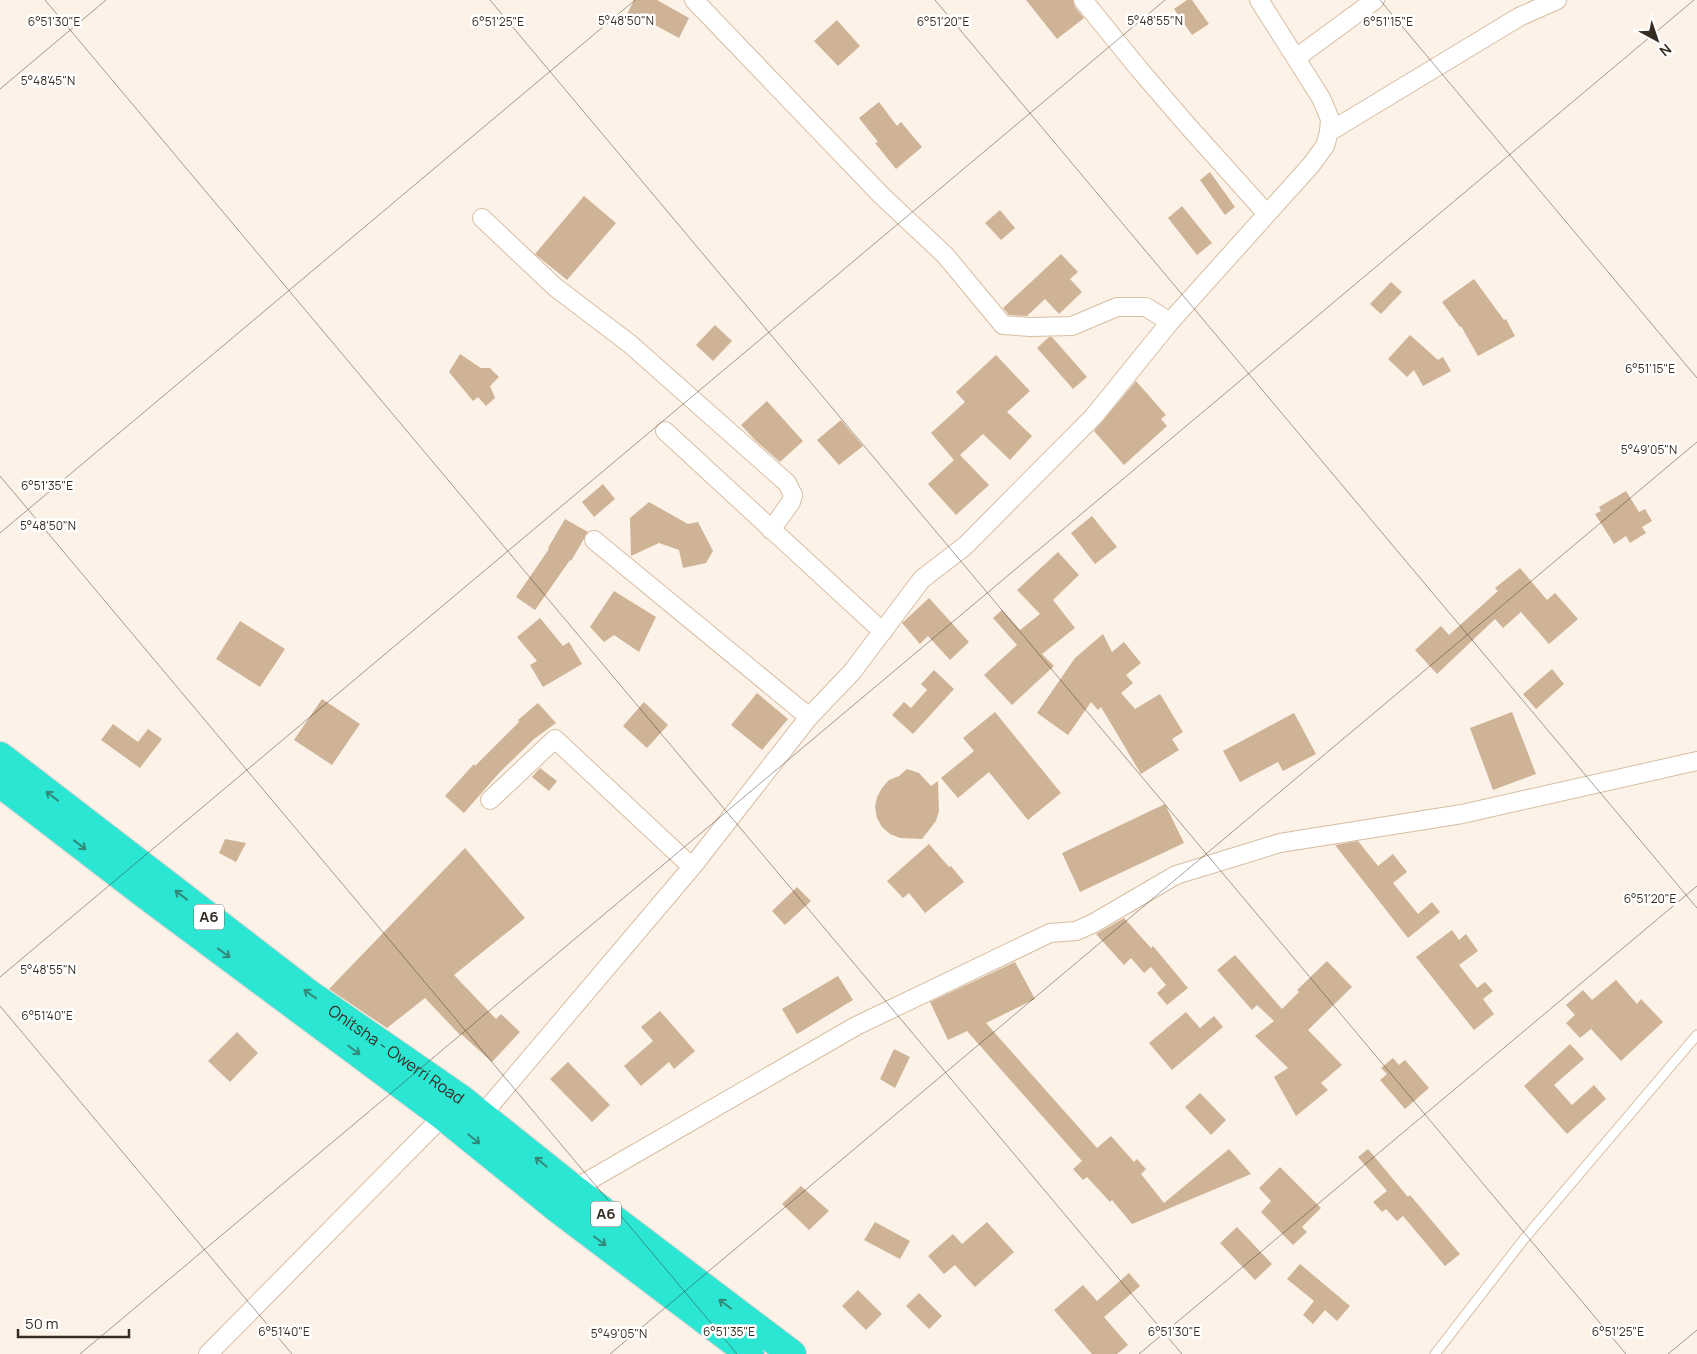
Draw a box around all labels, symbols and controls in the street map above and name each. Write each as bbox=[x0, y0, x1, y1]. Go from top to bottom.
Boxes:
text: 5°48'50"N bbox=[598, 12, 654, 29]
text: 5°48'55"N bbox=[1127, 12, 1183, 29]
text: 6°51'30"E bbox=[28, 13, 80, 30]
text: 6°51'25"E bbox=[472, 13, 524, 30]
text: 6°51'20"E bbox=[917, 13, 970, 30]
text: 6°51'15"E bbox=[1363, 13, 1413, 30]
north arrow bbox=[1632, 15, 1682, 65]
text: N bbox=[1656, 40, 1676, 61]
text: 5°48'45"N bbox=[21, 72, 75, 89]
text: 6°51'15"E bbox=[1625, 360, 1675, 377]
text: 5°49'05"N bbox=[1621, 441, 1677, 458]
text: 6°51'35"E bbox=[21, 477, 73, 494]
text: 5°48'50"N bbox=[20, 517, 76, 534]
one-way arrow bbox=[46, 791, 59, 802]
one-way arrow bbox=[73, 840, 87, 850]
one-way arrow bbox=[175, 890, 188, 901]
text: 6°51'20"E bbox=[1624, 890, 1677, 907]
road number: A6 bbox=[194, 904, 224, 930]
one-way arrow bbox=[217, 948, 230, 959]
text: 5°48'55"N bbox=[20, 961, 76, 978]
one-way arrow bbox=[303, 989, 317, 999]
street label: Onitsha - Owerri Road bbox=[324, 999, 469, 1109]
text: 6°51'40"E bbox=[21, 1007, 73, 1024]
one-way arrow bbox=[347, 1045, 361, 1055]
one-way arrow bbox=[467, 1134, 480, 1145]
one-way arrow bbox=[534, 1157, 547, 1168]
road number: A6 bbox=[591, 1202, 621, 1226]
one-way arrow bbox=[593, 1236, 607, 1246]
one-way arrow bbox=[719, 1298, 732, 1309]
scale bar bbox=[18, 1306, 129, 1338]
text: 50 m bbox=[25, 1313, 59, 1334]
text: 6°51'40"E bbox=[258, 1323, 310, 1340]
text: 6°51'35"E bbox=[703, 1323, 755, 1340]
text: 6°51'30"E bbox=[1148, 1323, 1200, 1340]
text: 6°51'25"E bbox=[1592, 1323, 1644, 1340]
text: 5°49'05"N bbox=[591, 1325, 647, 1342]

